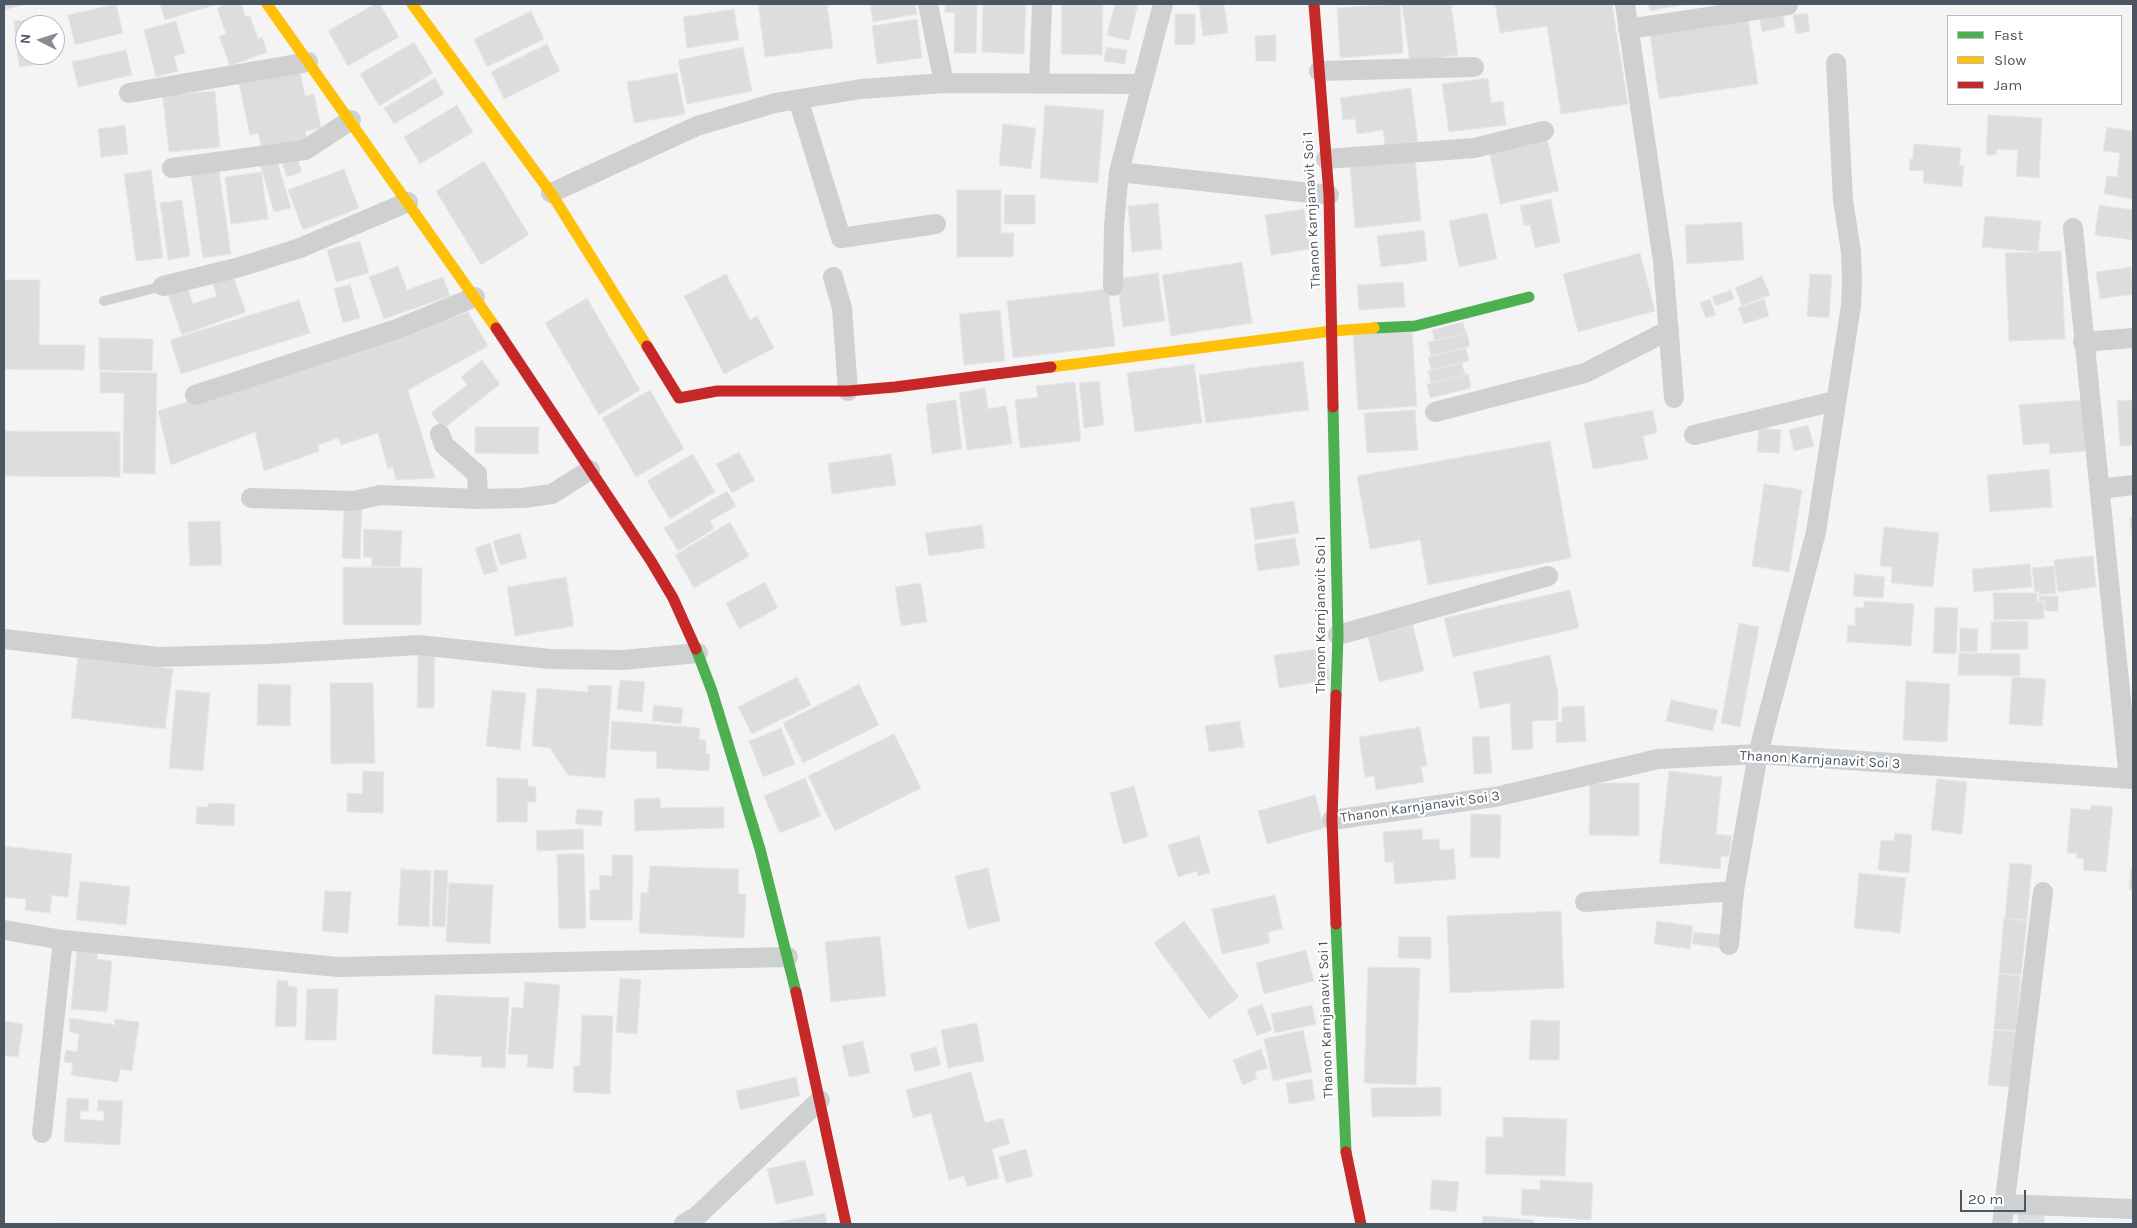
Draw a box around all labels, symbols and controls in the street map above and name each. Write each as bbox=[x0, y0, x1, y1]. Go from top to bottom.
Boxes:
north arrow bbox=[15, 15, 65, 65]
legend bbox=[1947, 15, 2122, 105]
text: Fast bbox=[1994, 26, 2023, 44]
text: N bbox=[17, 33, 34, 44]
text: Slow bbox=[1994, 51, 2026, 69]
text: Jam bbox=[1994, 76, 2022, 94]
street label: Thanon Karnjanavit Soi 1 bbox=[1300, 131, 1324, 289]
street label: Thanon Karnjanavit Soi 1 bbox=[1313, 536, 1329, 694]
street label: Thanon Karnjanavit Soi 3 bbox=[1739, 747, 1901, 773]
street label: Thanon Karnjanavit Soi 3 bbox=[1339, 788, 1501, 826]
street label: Thanon Karnjanavit Soi 1 bbox=[1315, 941, 1337, 1099]
scale bar bbox=[1962, 1180, 2028, 1212]
text: 20 m bbox=[1968, 1190, 2003, 1208]

